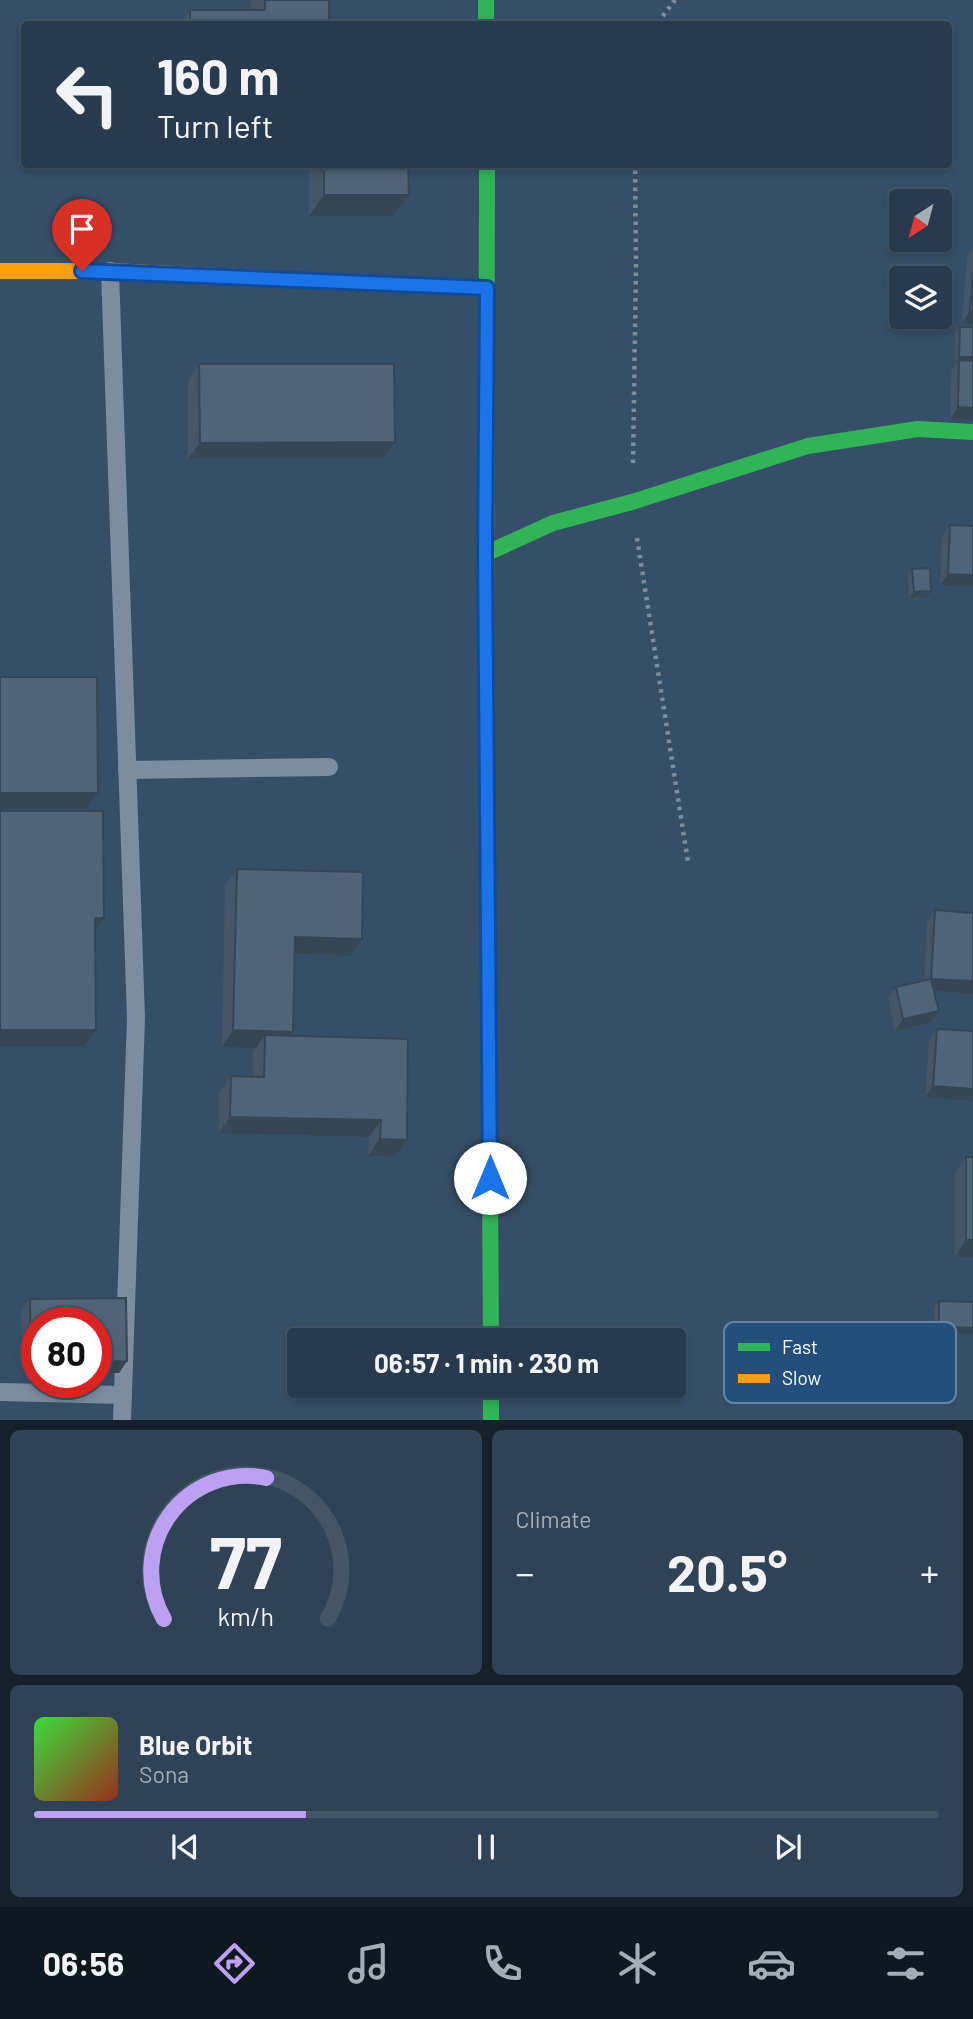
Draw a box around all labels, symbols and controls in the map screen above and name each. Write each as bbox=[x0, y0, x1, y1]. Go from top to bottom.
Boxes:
text: 160 m bbox=[157, 46, 279, 105]
icon: left bbox=[42, 49, 133, 140]
text: Turn left bbox=[157, 106, 274, 144]
north arrow bbox=[889, 189, 952, 252]
map controls bbox=[889, 189, 952, 329]
pin bbox=[52, 199, 112, 271]
icon: arrive bbox=[63, 210, 101, 248]
button: layers bbox=[889, 266, 952, 329]
position arrow bbox=[453, 1141, 527, 1215]
speed limit sign: 80 bbox=[21, 1307, 112, 1398]
legend bbox=[724, 1322, 956, 1403]
text: Fast bbox=[782, 1335, 818, 1358]
text: 06:57 · 1 min · 230 m bbox=[374, 1347, 599, 1378]
text: Slow bbox=[782, 1366, 821, 1389]
text: Climate bbox=[516, 1505, 592, 1533]
text: 77 bbox=[210, 1516, 282, 1604]
text: 20.5° bbox=[667, 1540, 787, 1602]
text: − bbox=[516, 1549, 535, 1595]
text: + bbox=[920, 1549, 939, 1595]
text: km/h bbox=[217, 1600, 274, 1630]
text: Blue Orbit bbox=[139, 1729, 252, 1760]
text: Sona bbox=[139, 1760, 189, 1788]
icon: previous bbox=[166, 1828, 204, 1866]
icon: pause bbox=[467, 1828, 505, 1866]
icon: next bbox=[769, 1828, 807, 1866]
icon: directions bbox=[210, 1939, 259, 1988]
icon: music bbox=[344, 1939, 393, 1988]
icon: phone bbox=[478, 1939, 527, 1988]
icon: climate bbox=[613, 1939, 662, 1988]
icon: car bbox=[747, 1939, 796, 1988]
icon: filters bbox=[881, 1939, 930, 1988]
text: 06:56 bbox=[43, 1944, 124, 1982]

